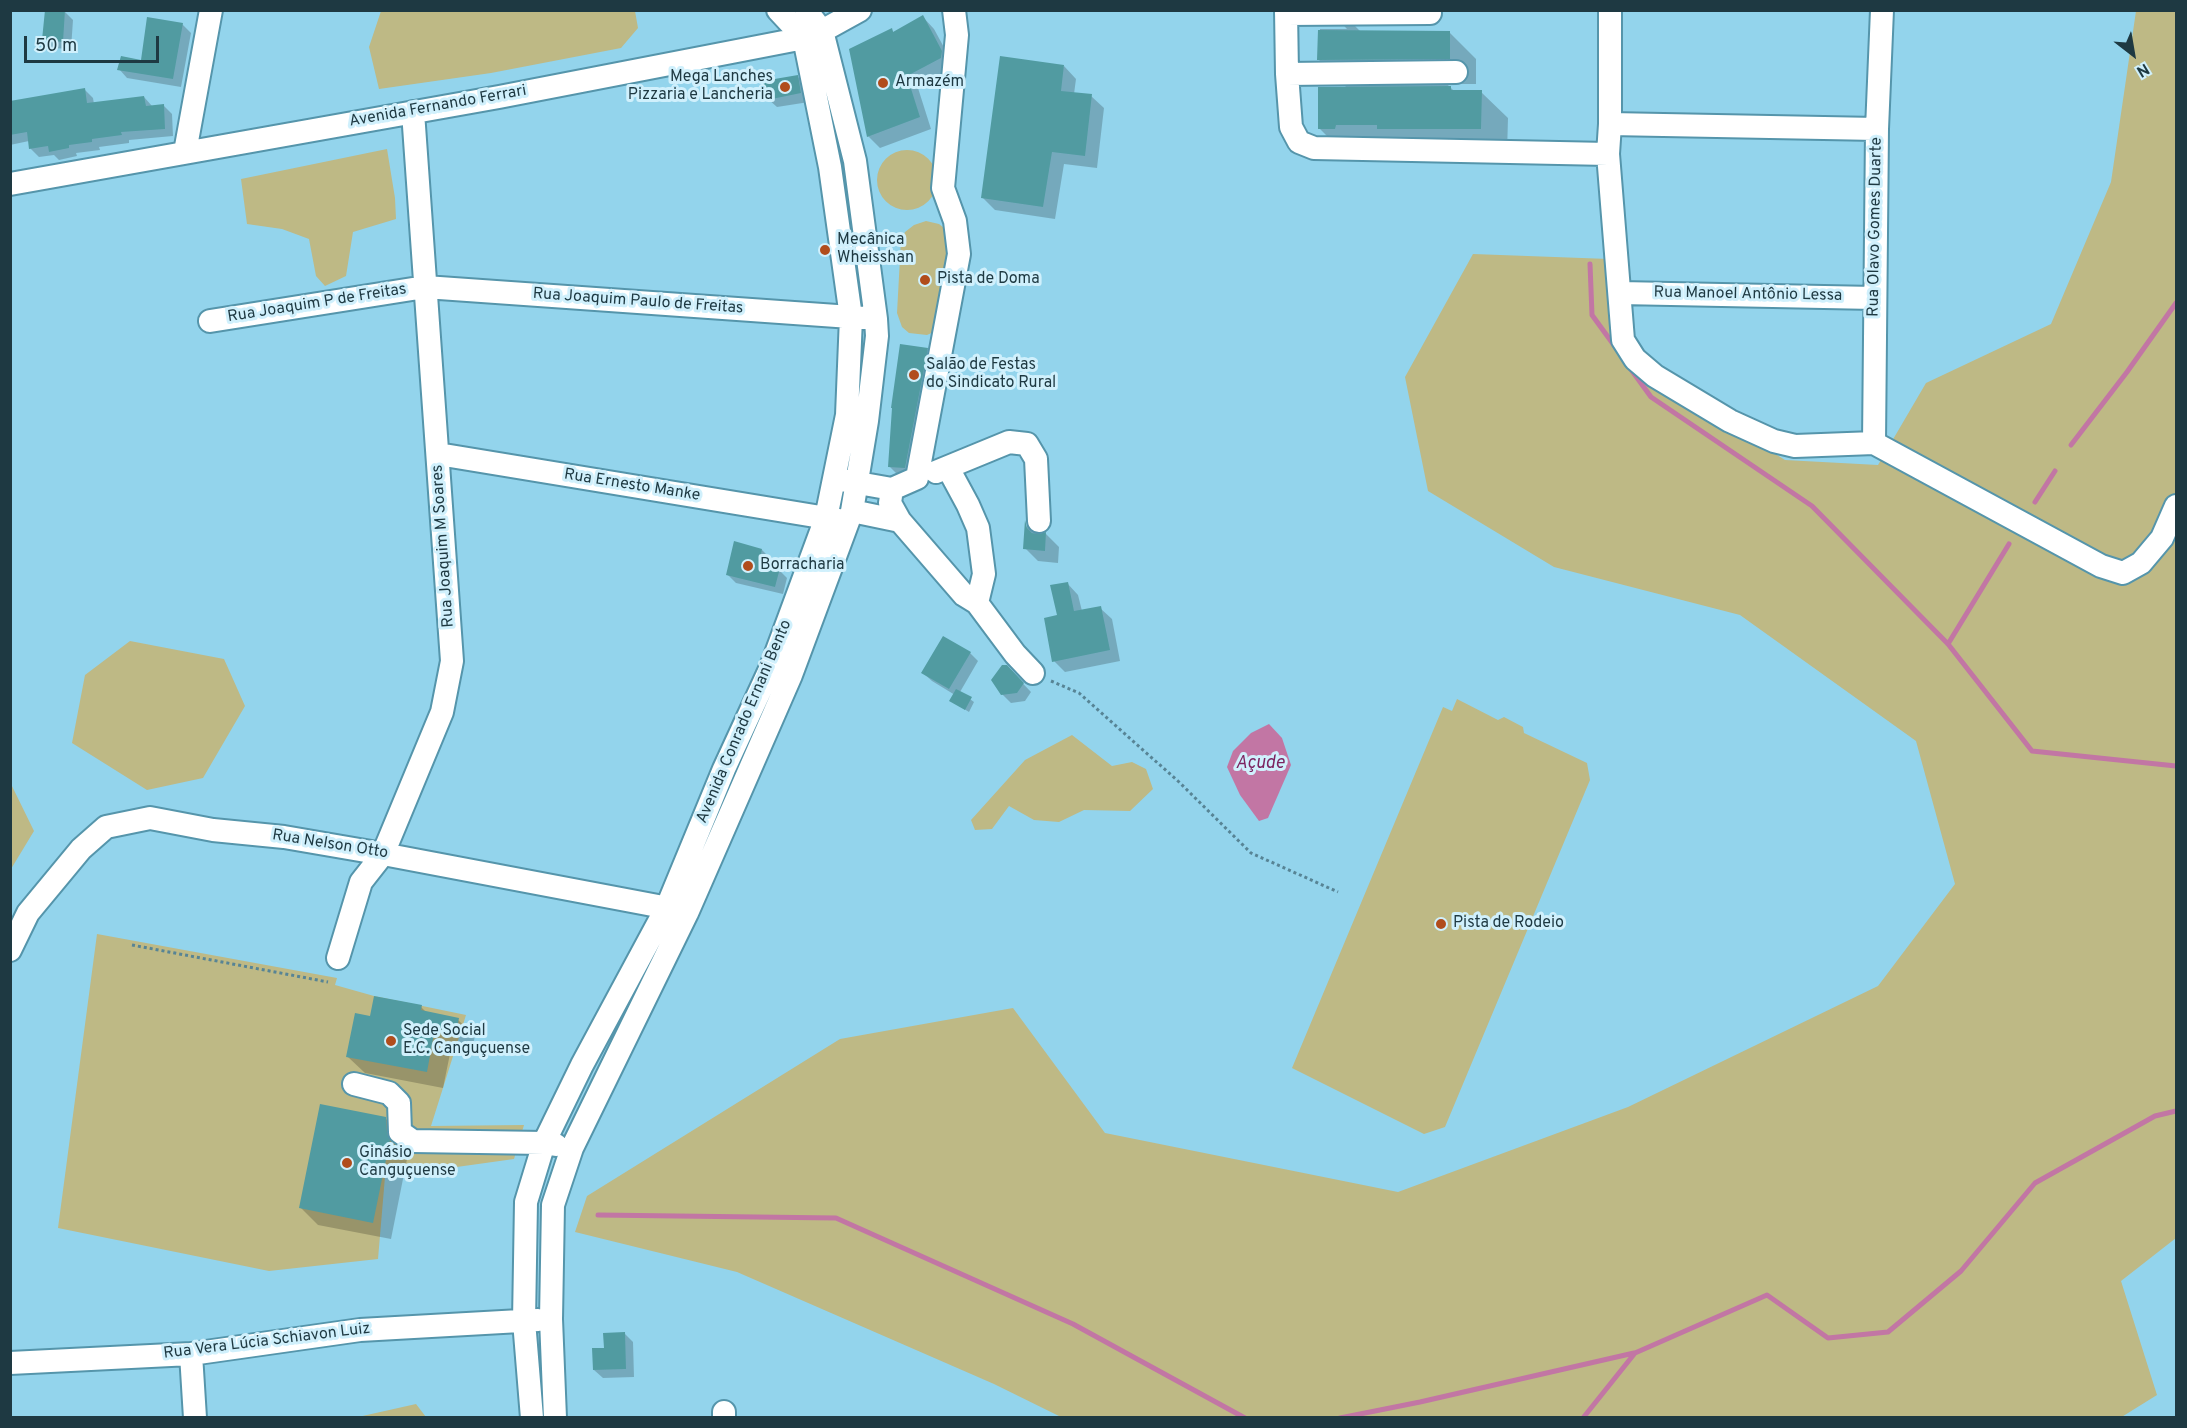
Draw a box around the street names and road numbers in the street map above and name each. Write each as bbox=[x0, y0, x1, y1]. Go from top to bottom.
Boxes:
street label: Avenida Fernando Ferrari bbox=[348, 82, 528, 132]
street label: Rua Olavo Gomes Duarte bbox=[1865, 137, 1887, 317]
street label: Rua Joaquim P de Freitas bbox=[226, 280, 408, 328]
street label: Rua Manoel Antônio Lessa bbox=[1653, 284, 1843, 306]
street label: Rua Joaquim Paulo de Freitas bbox=[532, 285, 744, 319]
street label: Rua Joaquim M Soares bbox=[429, 464, 459, 628]
street label: Rua Ernesto Manke bbox=[563, 466, 701, 506]
street label: Avenida Conrado Ernani Bento bbox=[693, 617, 797, 827]
street label: Rua Nelson Otto bbox=[271, 826, 389, 864]
street label: Rua Vera Lúcia Schiavon Luiz bbox=[162, 1320, 372, 1364]

